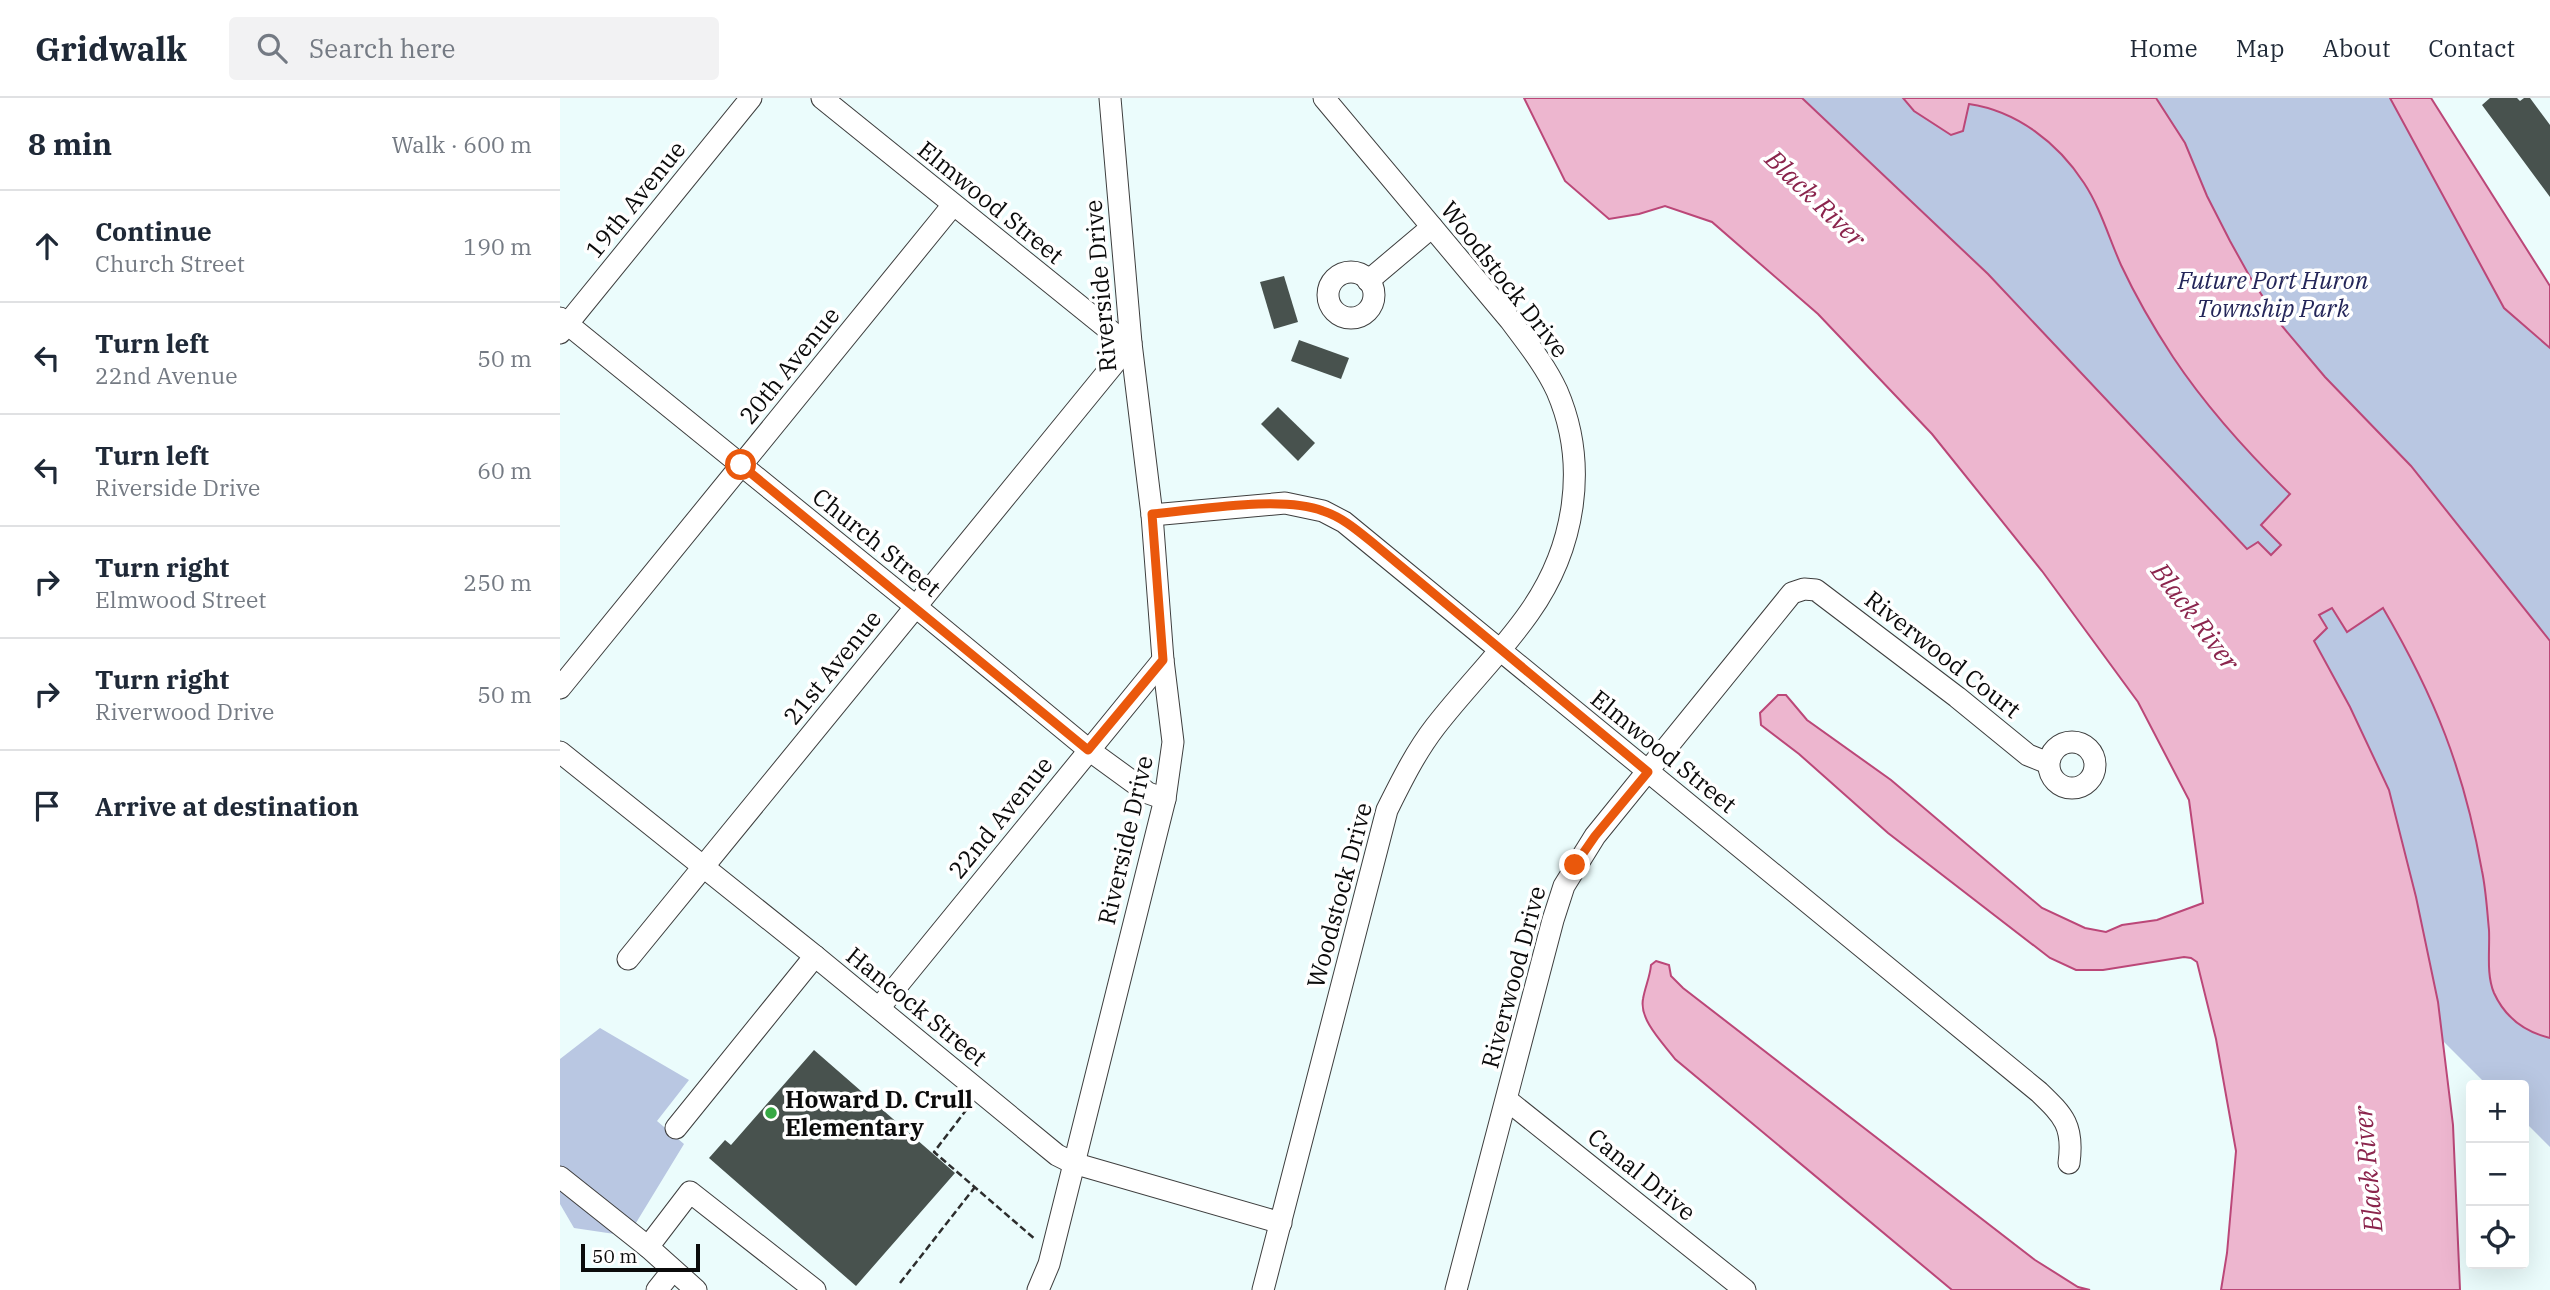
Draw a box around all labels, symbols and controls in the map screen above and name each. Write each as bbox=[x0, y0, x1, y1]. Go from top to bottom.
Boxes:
search box bbox=[229, 17, 719, 80]
text: Gridwalk bbox=[35, 27, 187, 70]
icon: search bbox=[253, 29, 291, 67]
text: Search here bbox=[309, 31, 455, 65]
text: Home bbox=[2130, 32, 2198, 64]
text: Map bbox=[2236, 32, 2284, 64]
text: About bbox=[2322, 32, 2390, 64]
text: Contact bbox=[2428, 32, 2515, 64]
text: 8 min bbox=[28, 124, 112, 163]
text: Walk · 600 m bbox=[391, 129, 532, 159]
street label: Elmwood Street bbox=[911, 133, 1071, 271]
street label: 19th Avenue bbox=[578, 134, 692, 264]
water label: Black River bbox=[1758, 141, 1874, 255]
street label: Woodstock Drive bbox=[1434, 194, 1576, 364]
street label: Riverside Drive bbox=[1077, 199, 1123, 373]
text: Continue bbox=[95, 214, 212, 248]
icon: ahead bbox=[28, 227, 66, 265]
text: 190 m bbox=[463, 231, 532, 261]
text: Church Street bbox=[95, 248, 245, 278]
park label: Future Port Huron Township Park bbox=[2177, 264, 2369, 324]
street label: 20th Avenue bbox=[732, 300, 846, 430]
text: Turn left bbox=[95, 326, 209, 360]
icon: left bbox=[28, 339, 66, 377]
text: 50 m bbox=[477, 343, 532, 373]
text: 22nd Avenue bbox=[95, 360, 237, 390]
text: Turn left bbox=[95, 438, 209, 472]
route start bbox=[725, 449, 756, 480]
icon: left bbox=[28, 451, 66, 489]
text: 60 m bbox=[477, 455, 532, 485]
text: Riverside Drive bbox=[95, 472, 260, 502]
street label: Church Street bbox=[806, 480, 948, 604]
text: Turn right bbox=[95, 550, 229, 584]
water label: Black River bbox=[2144, 554, 2248, 677]
icon: right bbox=[28, 563, 66, 601]
text: 250 m bbox=[463, 567, 532, 597]
street label: Riverwood Court bbox=[1858, 583, 2028, 725]
text: Elmwood Street bbox=[95, 584, 266, 614]
street label: 21st Avenue bbox=[776, 603, 888, 731]
text: Turn right bbox=[95, 662, 229, 696]
icon: right bbox=[28, 675, 66, 713]
text: 50 m bbox=[477, 679, 532, 709]
street label: Elmwood Street bbox=[1584, 682, 1744, 820]
text: Riverwood Drive bbox=[95, 696, 274, 726]
street label: 22nd Avenue bbox=[941, 749, 1059, 885]
street label: Riverside Drive bbox=[1090, 752, 1160, 928]
icon: arrive bbox=[28, 787, 66, 825]
text: Arrive at destination bbox=[95, 789, 359, 823]
street label: Woodstock Drive bbox=[1299, 799, 1379, 991]
route end bbox=[1559, 849, 1590, 880]
street label: Riverwood Drive bbox=[1473, 882, 1553, 1072]
street label: Hancock Street bbox=[840, 939, 994, 1073]
map controls bbox=[2466, 1080, 2529, 1269]
button: + bbox=[2466, 1080, 2529, 1143]
place label: Howard D. Crull Elementary bbox=[785, 1083, 973, 1143]
water label: Black River bbox=[2344, 1104, 2390, 1235]
marker: Howard D. Crull Elementary bbox=[763, 1105, 779, 1121]
street label: Canal Drive bbox=[1581, 1121, 1703, 1227]
button: − bbox=[2466, 1143, 2529, 1206]
button: locate bbox=[2466, 1206, 2529, 1269]
scale bar bbox=[581, 1241, 700, 1273]
text: 50 m bbox=[592, 1244, 637, 1268]

